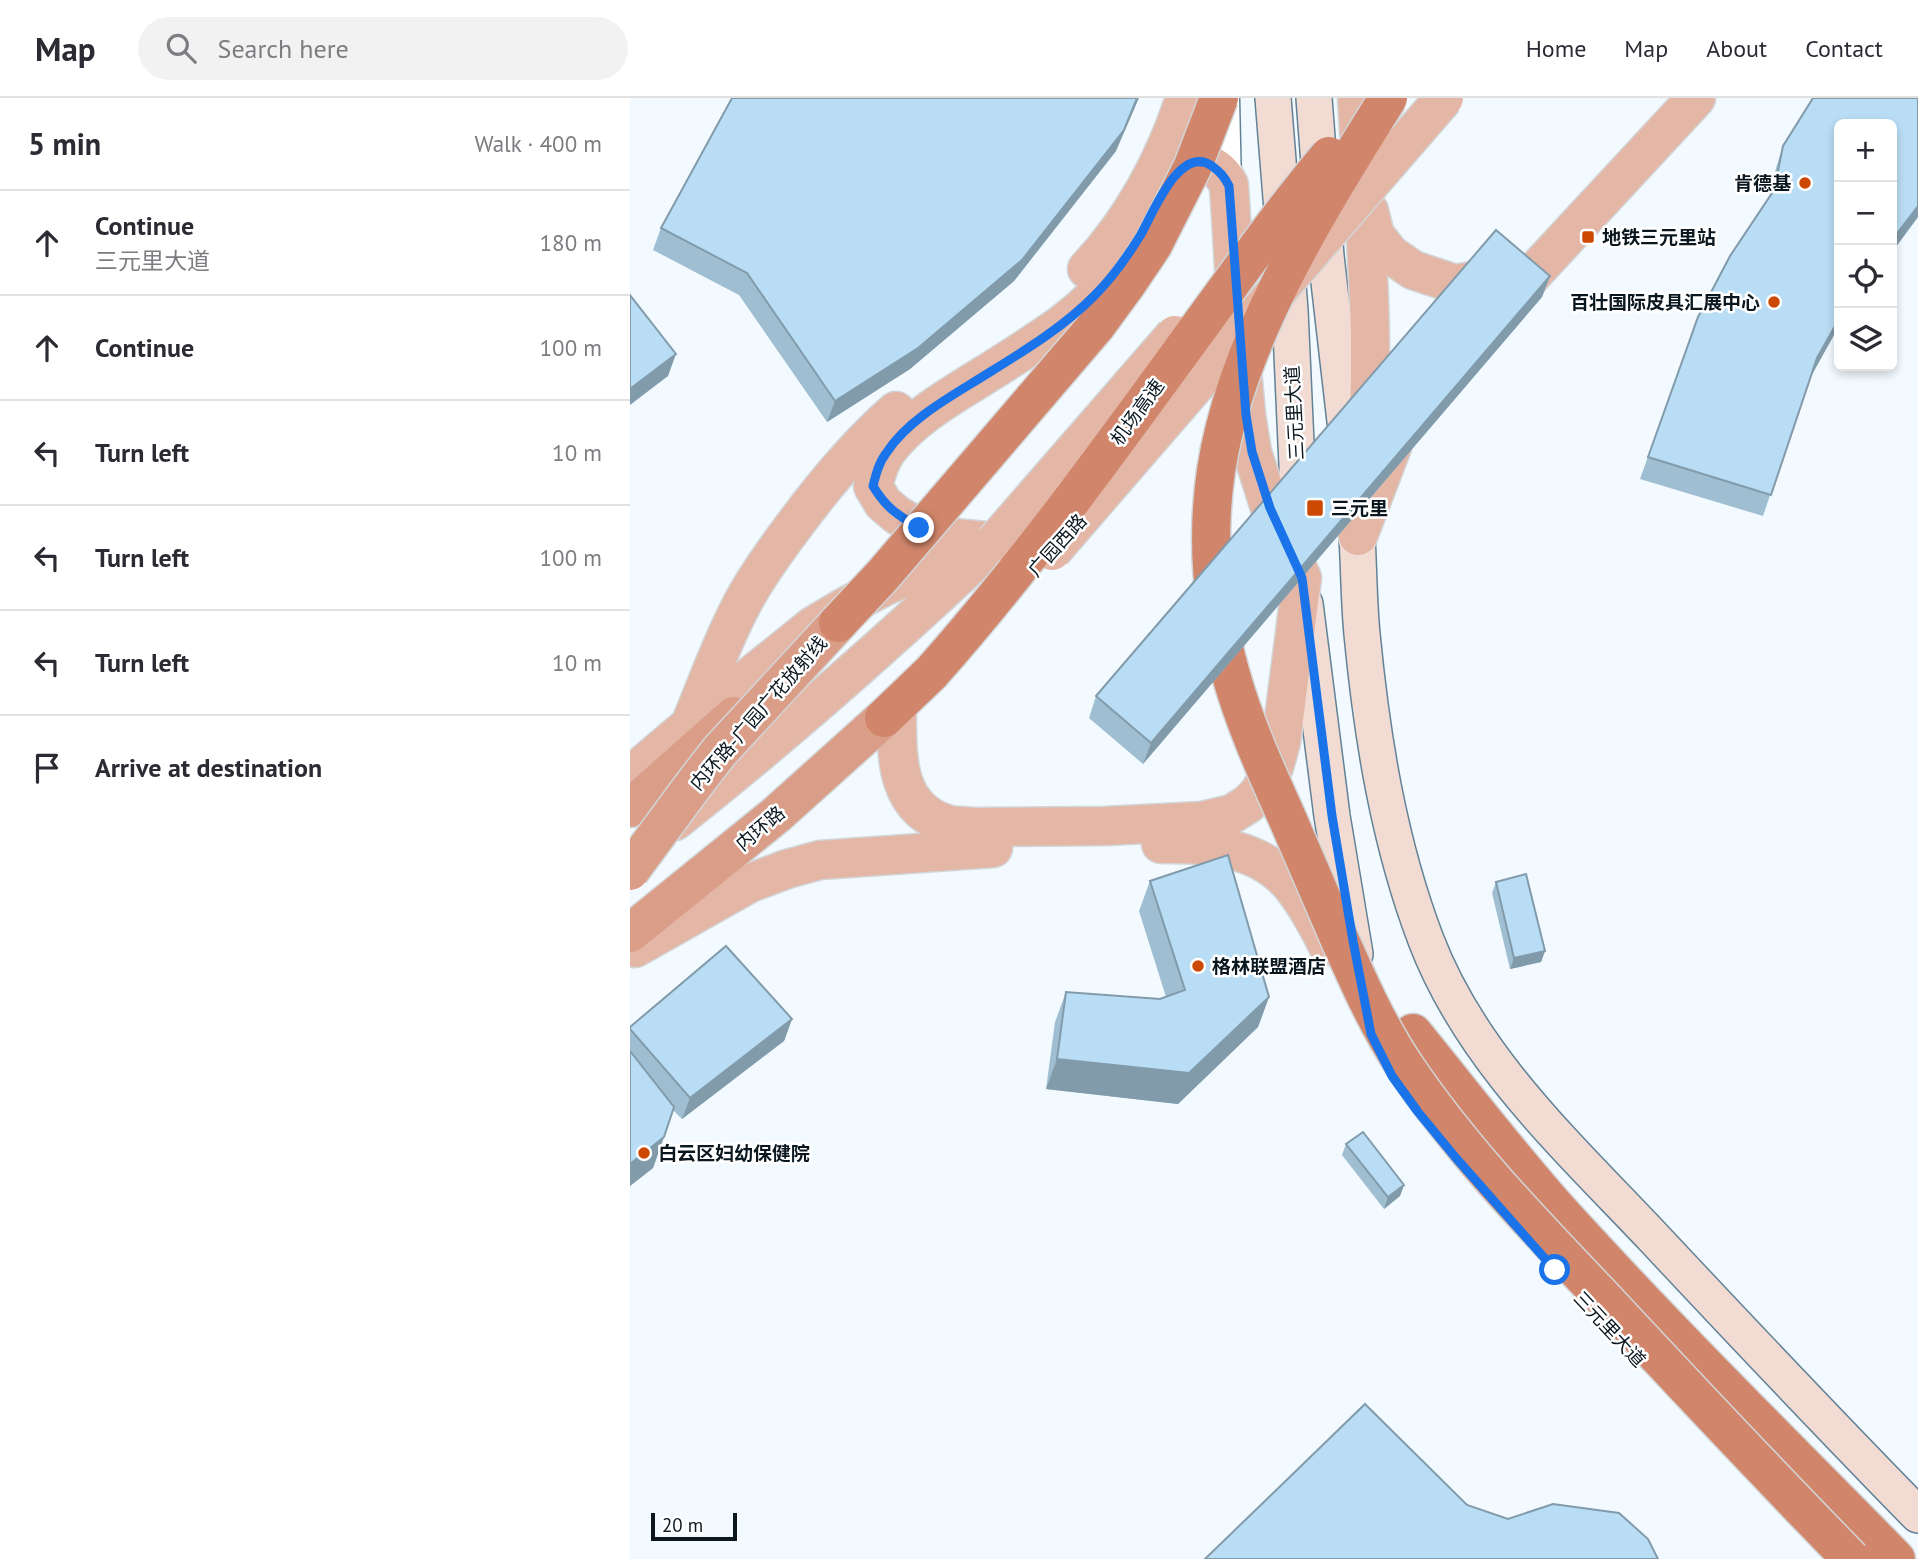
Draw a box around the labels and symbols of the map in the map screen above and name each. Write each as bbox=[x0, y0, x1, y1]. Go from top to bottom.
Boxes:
place label: 肯德基 bbox=[1734, 171, 1792, 195]
marker: 肯德基 bbox=[1797, 175, 1813, 191]
place label: 地铁三元里站 bbox=[1602, 225, 1716, 249]
marker: 地铁三元里站 bbox=[1580, 229, 1596, 245]
place label: 百壮国际皮具汇展中心 bbox=[1570, 290, 1760, 314]
marker: 百壮国际皮具汇展中心 bbox=[1766, 294, 1782, 310]
street label: 三元里大道 bbox=[1280, 365, 1308, 461]
street label: 机场高速 bbox=[1105, 374, 1169, 450]
place label: 三元里 bbox=[1331, 496, 1388, 520]
marker: 三元里 bbox=[1305, 498, 1325, 518]
street label: 广园西路 bbox=[1023, 509, 1091, 581]
route end bbox=[903, 512, 934, 543]
street label: 内环路-广园广花放射线 bbox=[684, 631, 832, 795]
street label: 内环路 bbox=[730, 800, 790, 856]
place label: 格林联盟酒店 bbox=[1212, 954, 1326, 978]
marker: 格林联盟酒店 bbox=[1190, 958, 1206, 974]
place label: 白云区妇幼保健院 bbox=[658, 1141, 810, 1165]
marker: 白云区妇幼保健院 bbox=[636, 1145, 652, 1161]
route start bbox=[1539, 1254, 1570, 1285]
street label: 三元里大道 bbox=[1569, 1286, 1651, 1372]
scale bar bbox=[651, 1510, 737, 1542]

